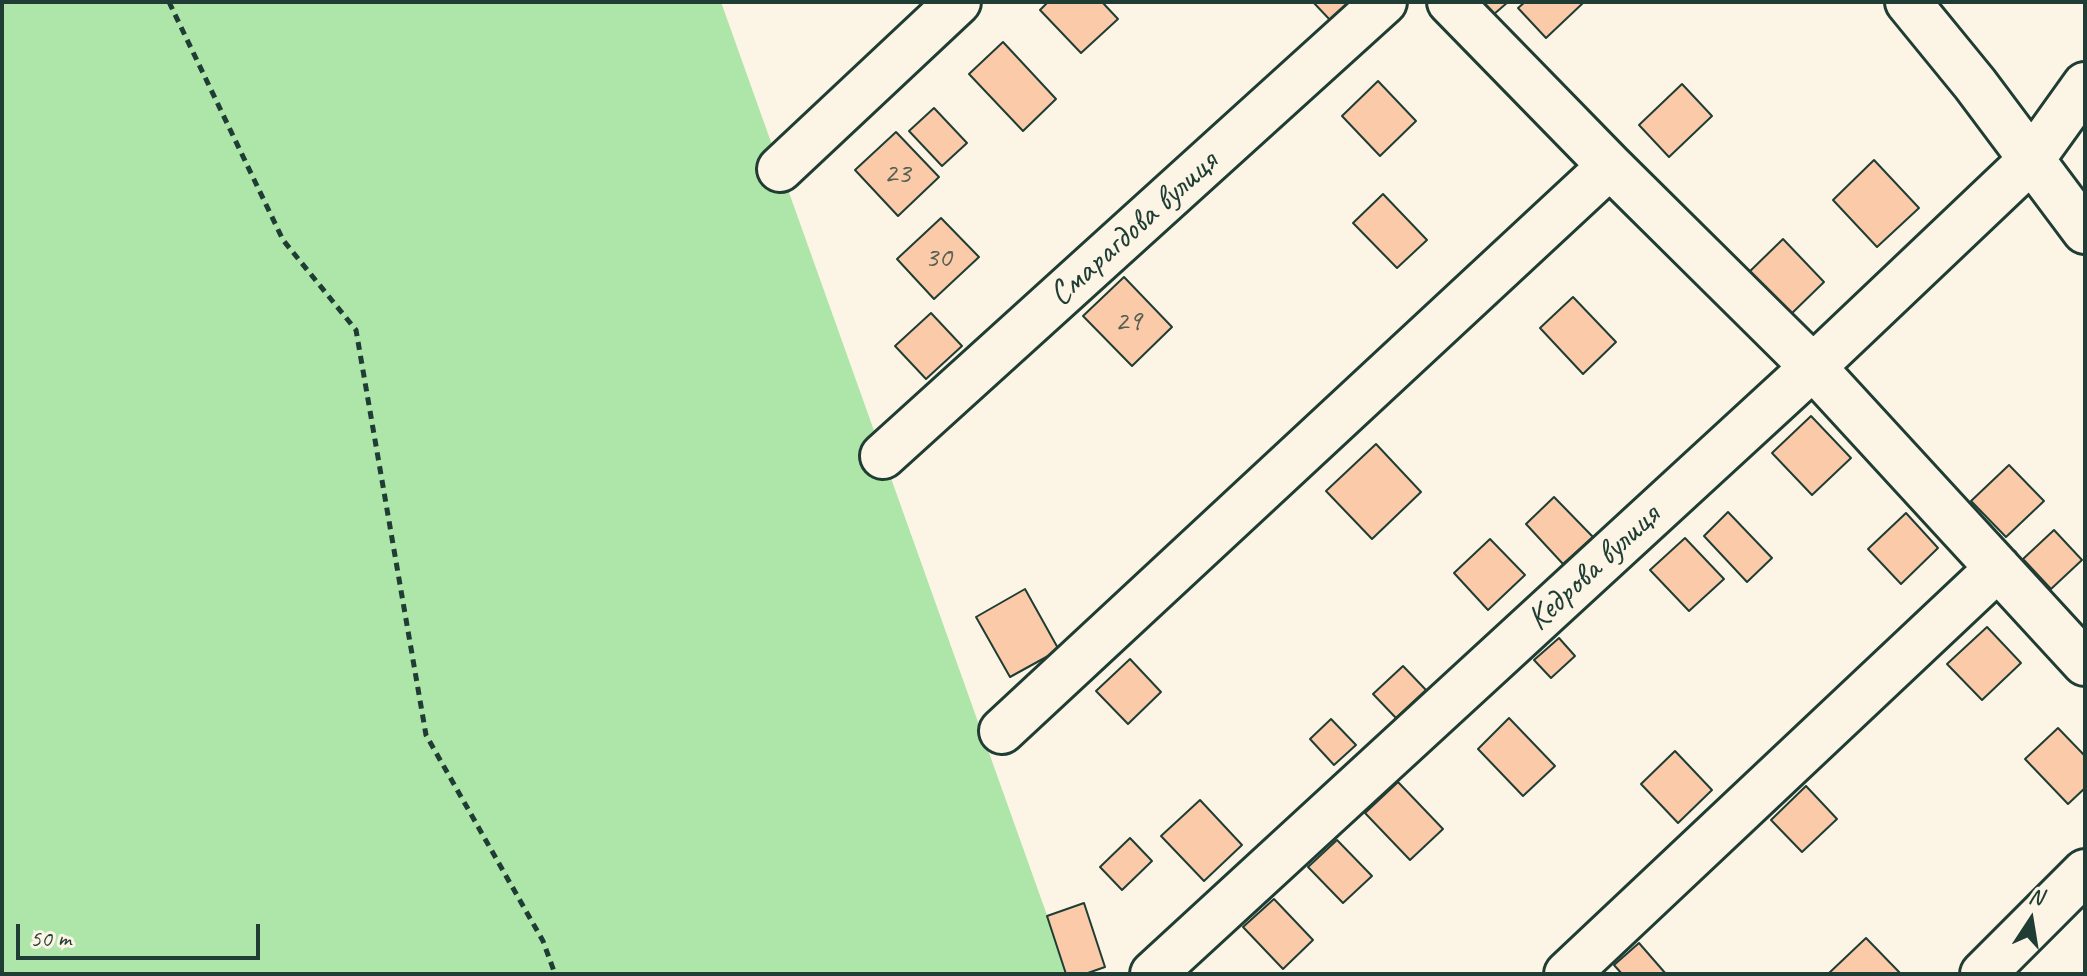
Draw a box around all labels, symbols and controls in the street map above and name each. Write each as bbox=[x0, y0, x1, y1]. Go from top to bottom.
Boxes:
street label: Смарагдова вулиця bbox=[1041, 142, 1227, 316]
house number: 23 bbox=[884, 156, 910, 192]
house number: 30 bbox=[925, 240, 951, 276]
house number: 29 bbox=[1115, 304, 1141, 340]
street label: Кедрова вулиця bbox=[1519, 496, 1669, 640]
north arrow bbox=[1991, 880, 2071, 960]
text: N bbox=[2026, 881, 2046, 912]
scale bar bbox=[20, 908, 264, 958]
text: 50 m bbox=[30, 923, 71, 953]

